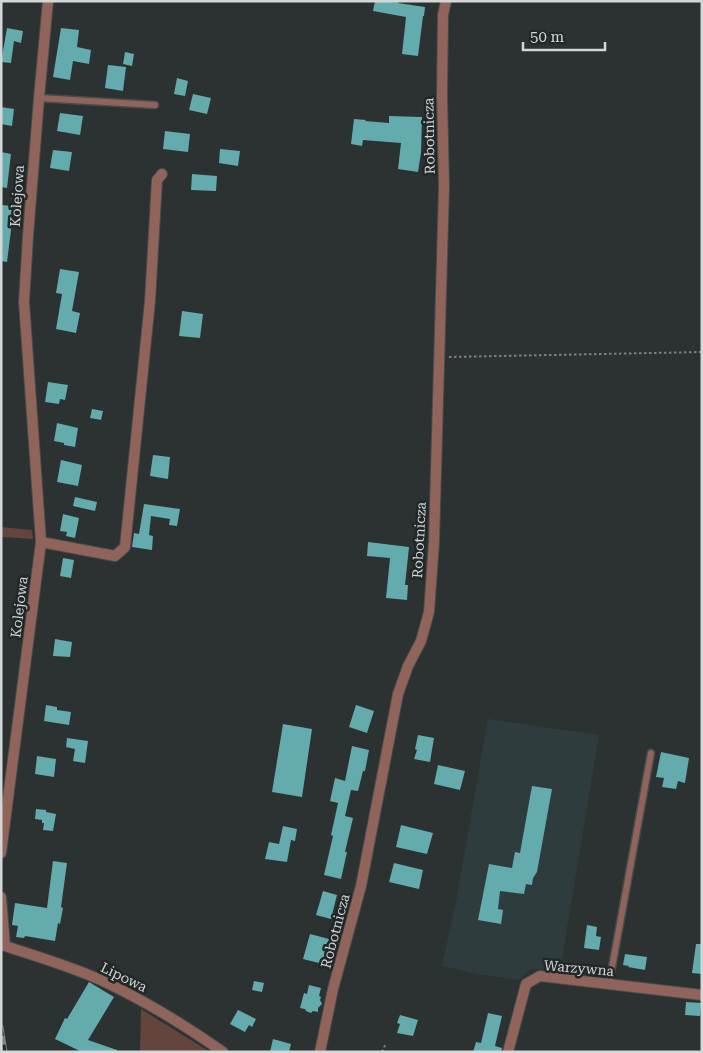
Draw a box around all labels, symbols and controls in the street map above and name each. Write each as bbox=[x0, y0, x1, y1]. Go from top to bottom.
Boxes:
scale bar bbox=[523, 20, 606, 52]
text: 50 m bbox=[530, 28, 565, 46]
street label: Robotnicza bbox=[420, 97, 438, 174]
street label: Kolejowa bbox=[7, 164, 27, 227]
street label: Robotnicza bbox=[409, 501, 429, 579]
street label: Kolejowa bbox=[7, 575, 31, 639]
street label: Robotnicza bbox=[317, 892, 353, 970]
street label: Warzywna bbox=[543, 957, 615, 979]
street label: Lipowa bbox=[98, 959, 150, 995]

